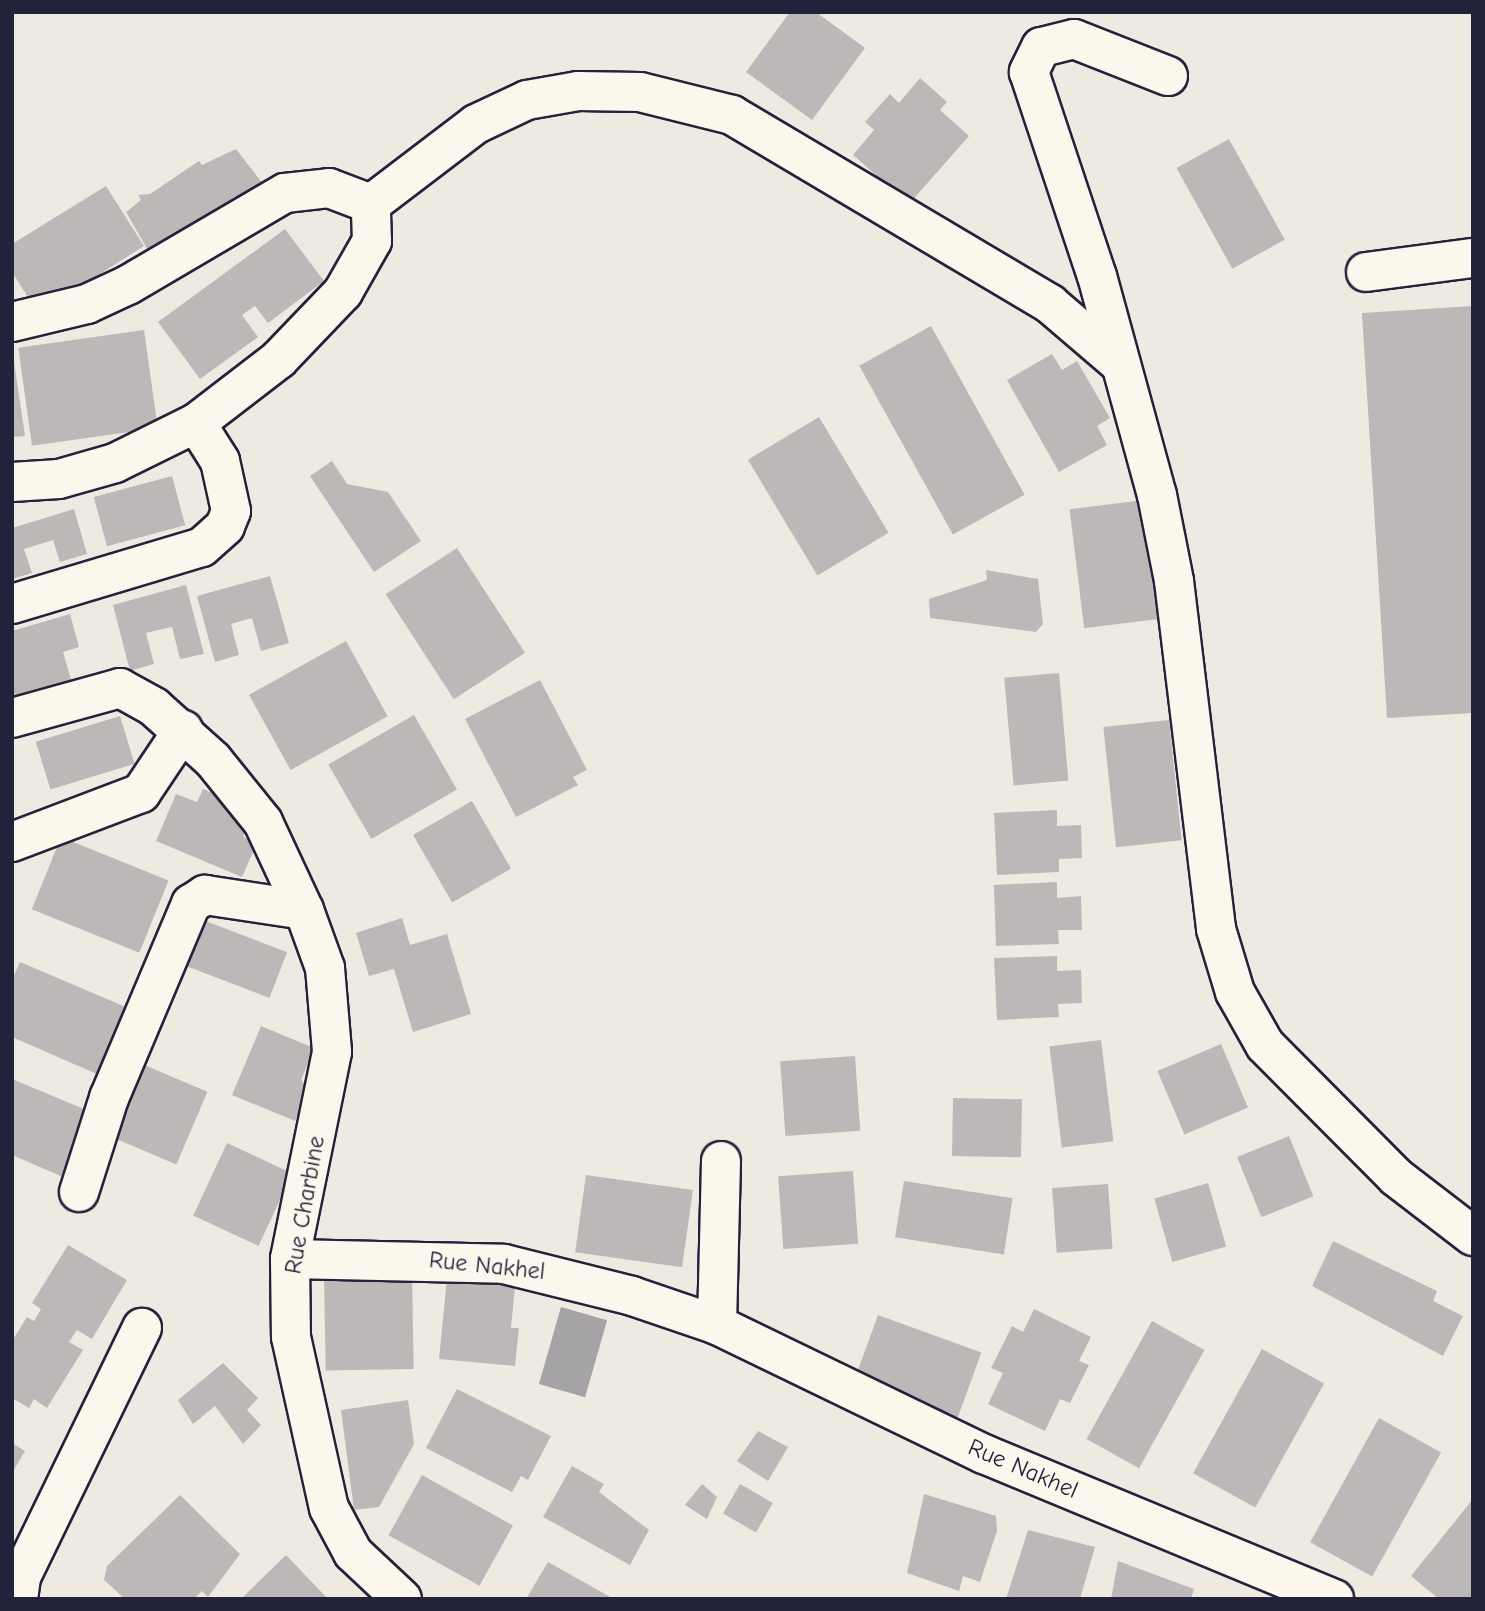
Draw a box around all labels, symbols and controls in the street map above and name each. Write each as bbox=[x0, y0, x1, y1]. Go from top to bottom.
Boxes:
street label: Rue Charbine bbox=[279, 1134, 331, 1276]
street label: Rue Nakhel bbox=[428, 1246, 546, 1286]
street label: Rue Nakhel bbox=[964, 1433, 1082, 1505]

